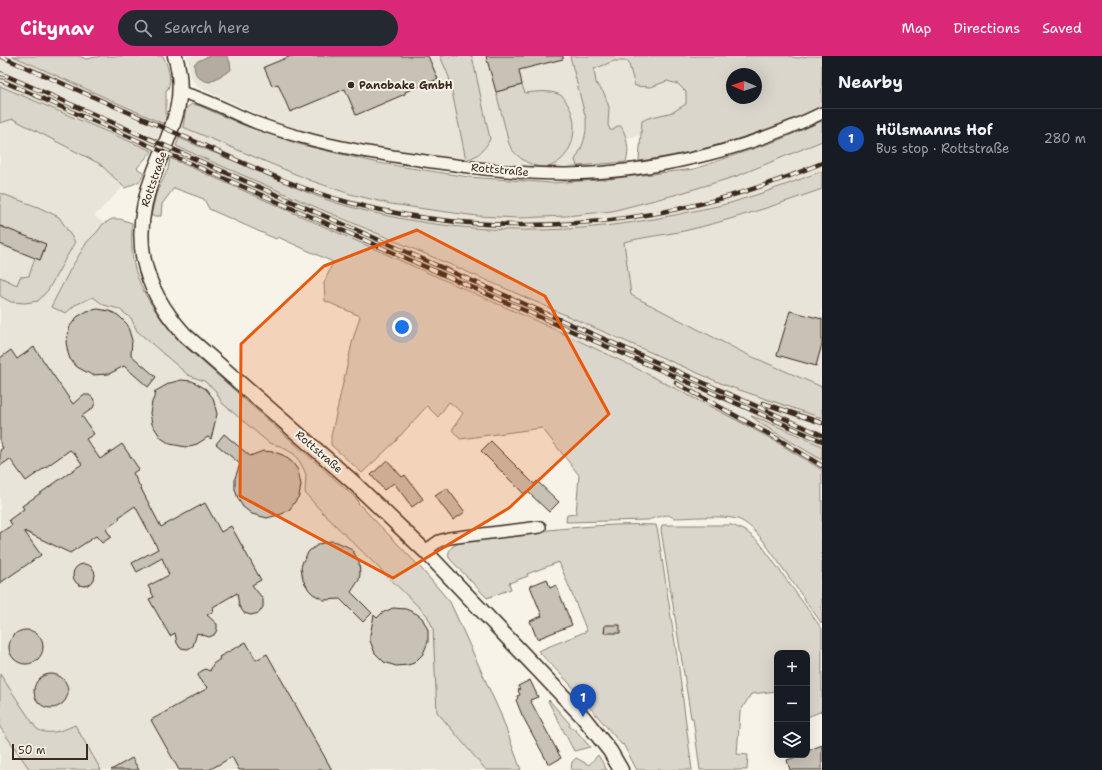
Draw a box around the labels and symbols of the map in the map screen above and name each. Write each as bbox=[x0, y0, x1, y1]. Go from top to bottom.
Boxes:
north arrow bbox=[726, 68, 762, 104]
place label: Panobake GmbH bbox=[359, 78, 453, 93]
marker: Panobake GmbH bbox=[346, 80, 356, 90]
street label: Rottstraße bbox=[137, 149, 171, 209]
street label: Rottstraße bbox=[471, 160, 529, 180]
your location bbox=[392, 317, 412, 337]
street label: Rottstraße bbox=[292, 427, 346, 477]
pin: 1 bbox=[570, 684, 596, 717]
scale bar bbox=[12, 742, 88, 761]

